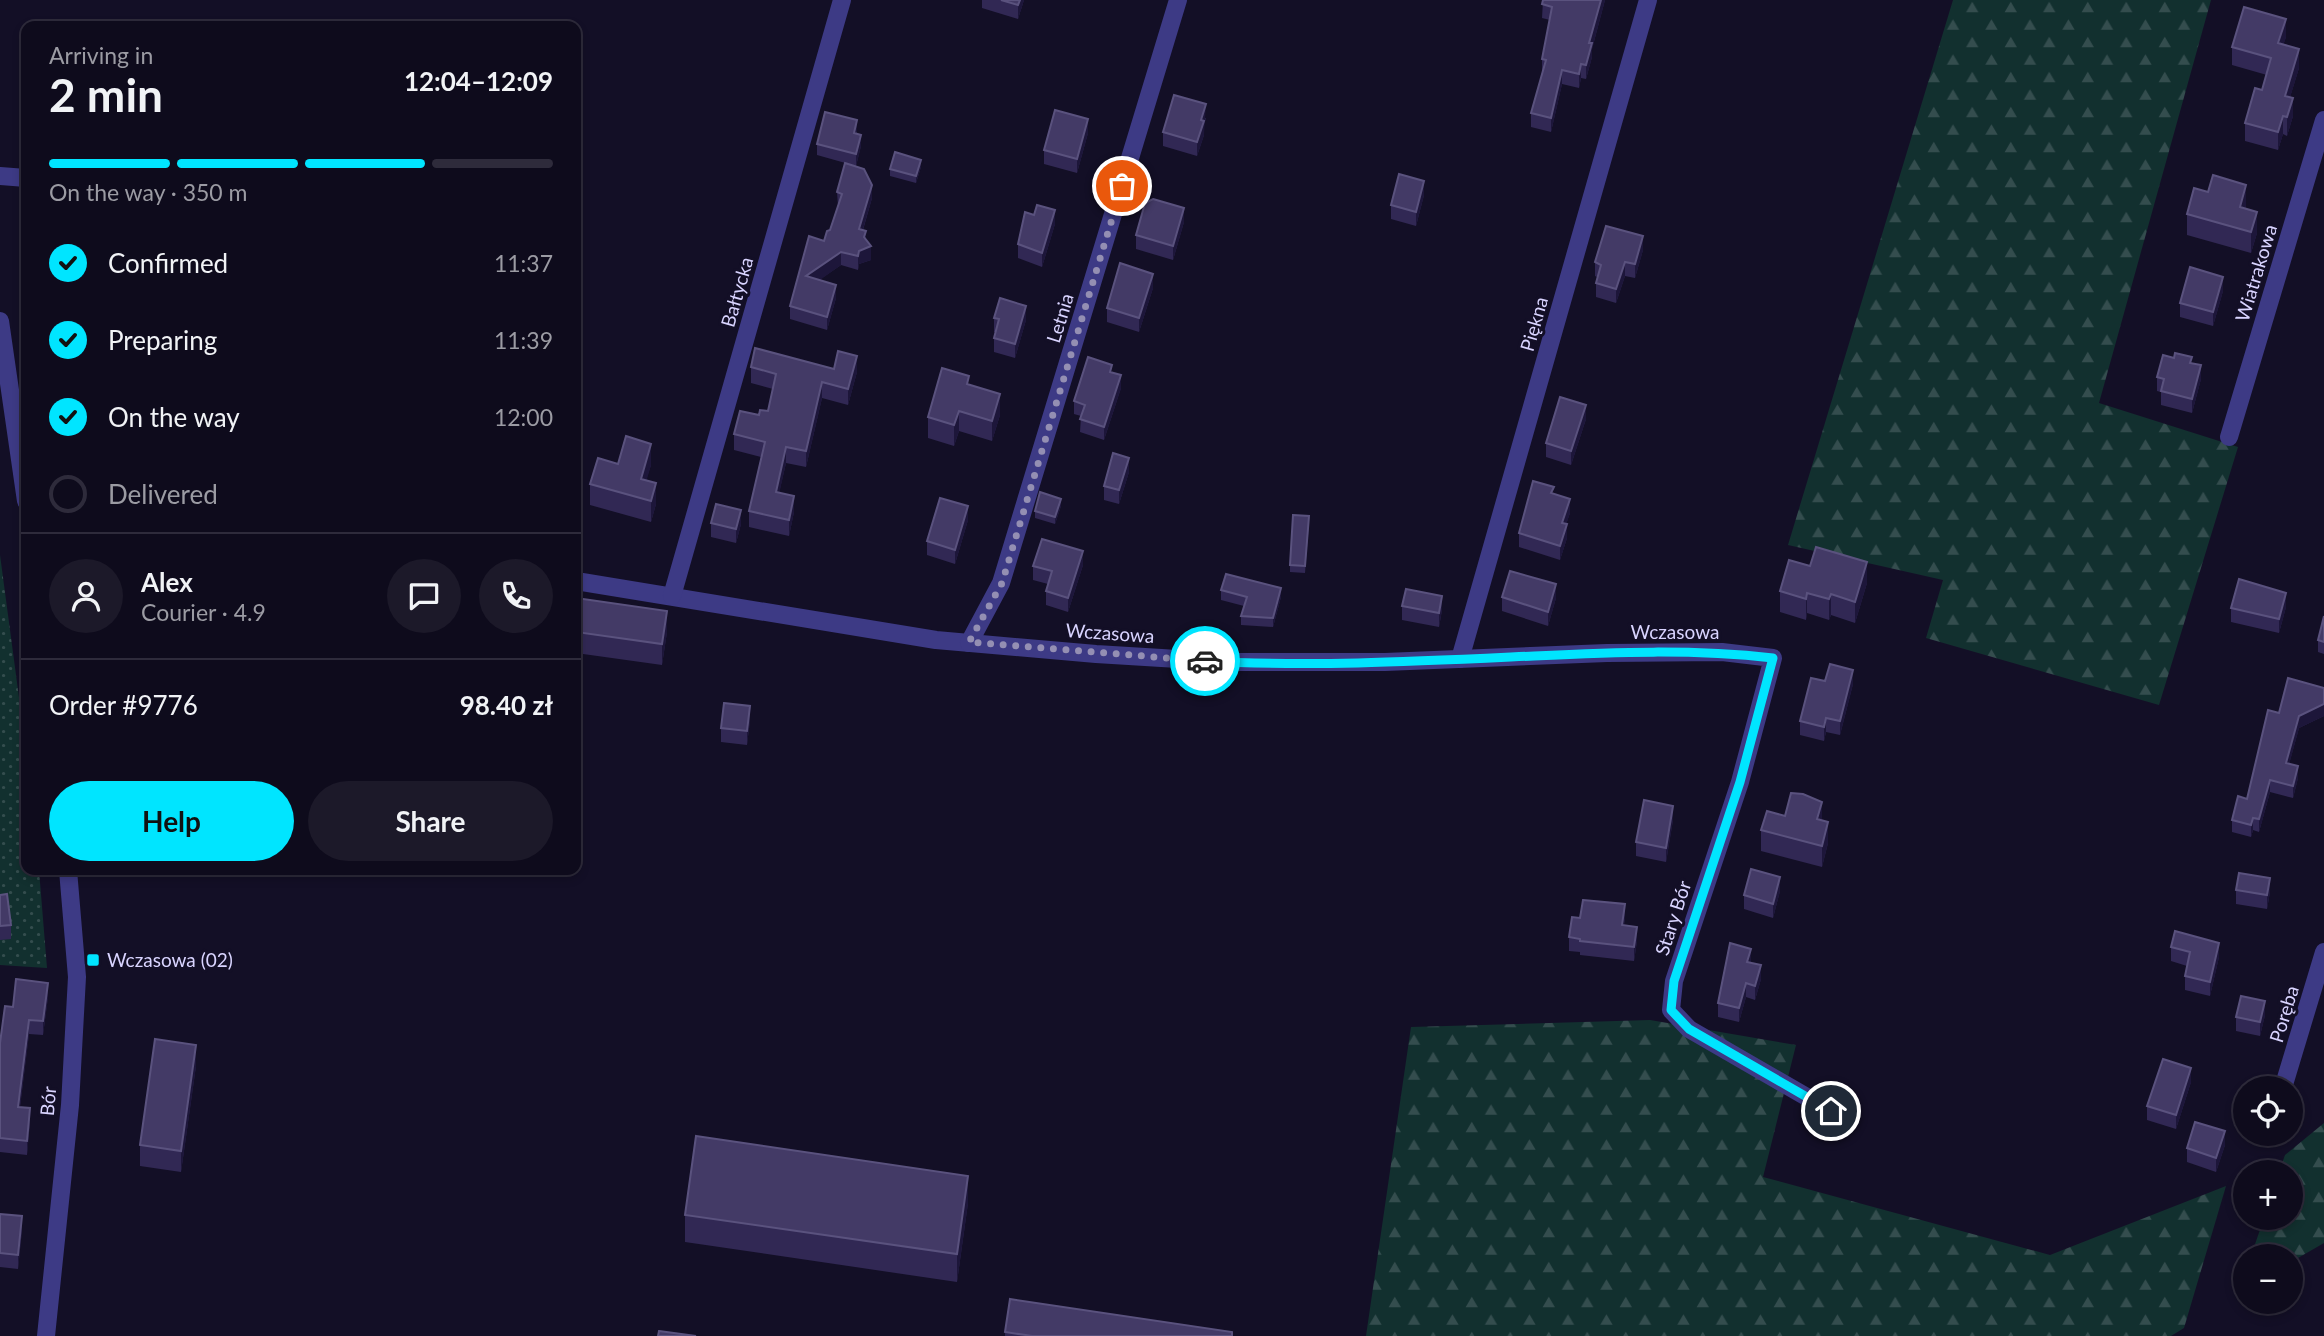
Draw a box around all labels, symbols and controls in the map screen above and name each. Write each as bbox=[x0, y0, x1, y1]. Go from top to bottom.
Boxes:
text: Arriving in bbox=[49, 41, 153, 69]
text: 12:04–12:09 bbox=[404, 65, 553, 97]
text: 2 min bbox=[49, 67, 163, 122]
pin bbox=[1092, 156, 1152, 216]
icon: bag bbox=[1103, 167, 1141, 205]
text: On the way · 350 m bbox=[49, 178, 248, 206]
street label: Wiatrakowa bbox=[2230, 221, 2281, 324]
icon: check bbox=[49, 244, 87, 282]
text: Confirmed bbox=[108, 247, 228, 279]
text: 11:37 bbox=[494, 249, 553, 277]
street label: Bałtycka bbox=[716, 254, 757, 330]
street label: Letnia bbox=[1041, 290, 1078, 345]
street label: Piękna bbox=[1515, 294, 1552, 354]
icon: check bbox=[49, 321, 87, 359]
text: Preparing bbox=[108, 324, 217, 356]
text: 11:39 bbox=[494, 326, 553, 354]
icon: check bbox=[49, 398, 87, 436]
text: On the way bbox=[108, 401, 240, 433]
text: 12:00 bbox=[494, 403, 553, 431]
text: Delivered bbox=[108, 478, 218, 510]
button: person bbox=[49, 559, 123, 633]
button: chat bbox=[387, 559, 461, 633]
button: phone bbox=[479, 559, 553, 633]
text: Alex bbox=[141, 566, 193, 598]
text: Courier · 4.9 bbox=[141, 598, 266, 626]
street label: Wczasowa bbox=[1065, 618, 1155, 647]
street label: Wczasowa bbox=[1631, 620, 1719, 643]
courier bbox=[1170, 626, 1240, 696]
icon: car bbox=[1186, 642, 1224, 680]
text: Order #9776 bbox=[49, 689, 198, 721]
text: 98.40 zł bbox=[460, 689, 553, 721]
button: Help bbox=[49, 781, 294, 861]
button: Share bbox=[308, 781, 553, 861]
street label: Stary Bór bbox=[1650, 878, 1695, 958]
place label: Wczasowa (02) bbox=[107, 948, 233, 971]
marker: Wczasowa (02) bbox=[85, 952, 101, 968]
street label: Poręba bbox=[2264, 983, 2303, 1045]
map controls bbox=[2233, 1076, 2303, 1314]
button: locate bbox=[2233, 1076, 2303, 1146]
pin bbox=[1801, 1081, 1861, 1141]
street label: Bór bbox=[35, 1085, 60, 1117]
icon: home bbox=[1812, 1092, 1850, 1130]
button: + bbox=[2233, 1160, 2303, 1230]
button: − bbox=[2233, 1244, 2303, 1314]

